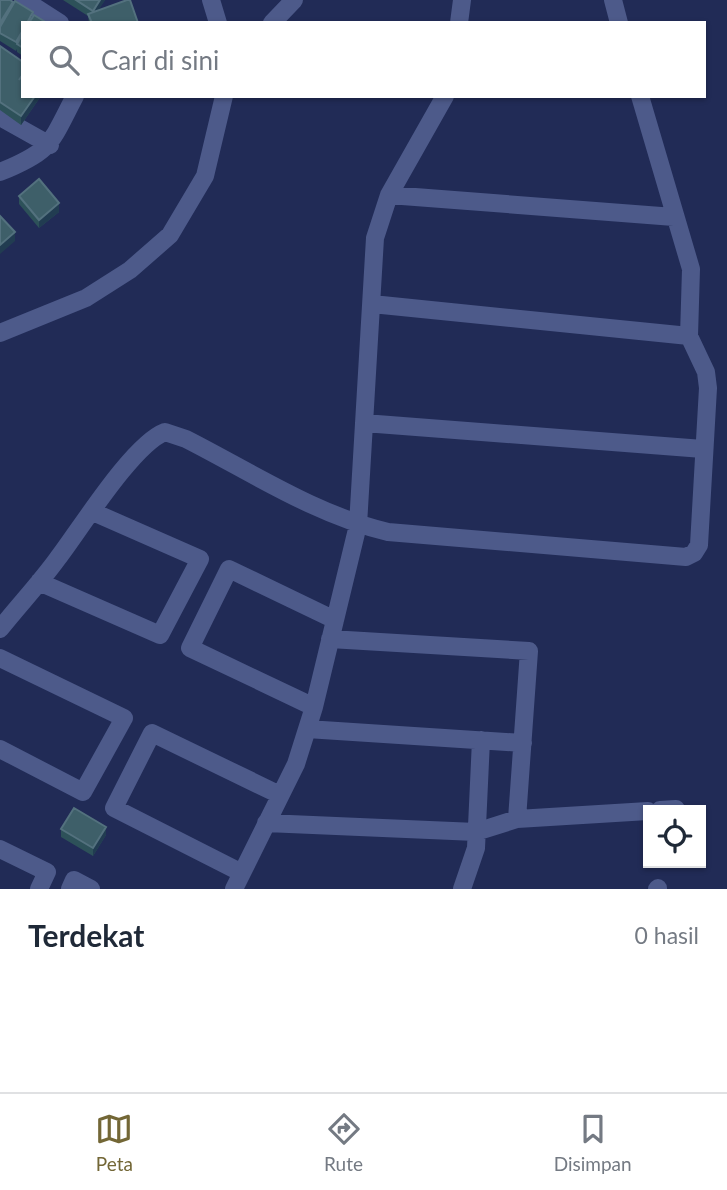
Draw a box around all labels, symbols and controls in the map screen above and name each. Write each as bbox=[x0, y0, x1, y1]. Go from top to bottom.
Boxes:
search box bbox=[21, 21, 706, 98]
icon: search bbox=[45, 41, 83, 79]
text: Cari di sini bbox=[101, 44, 219, 76]
map controls bbox=[643, 805, 706, 868]
button: locate bbox=[643, 805, 706, 868]
text: Terdekat bbox=[28, 917, 144, 953]
text: 0 hasil bbox=[635, 921, 699, 949]
tab: Peta bbox=[95, 1110, 133, 1175]
tab: Rute bbox=[324, 1110, 363, 1175]
tab: Disimpan bbox=[554, 1110, 632, 1175]

